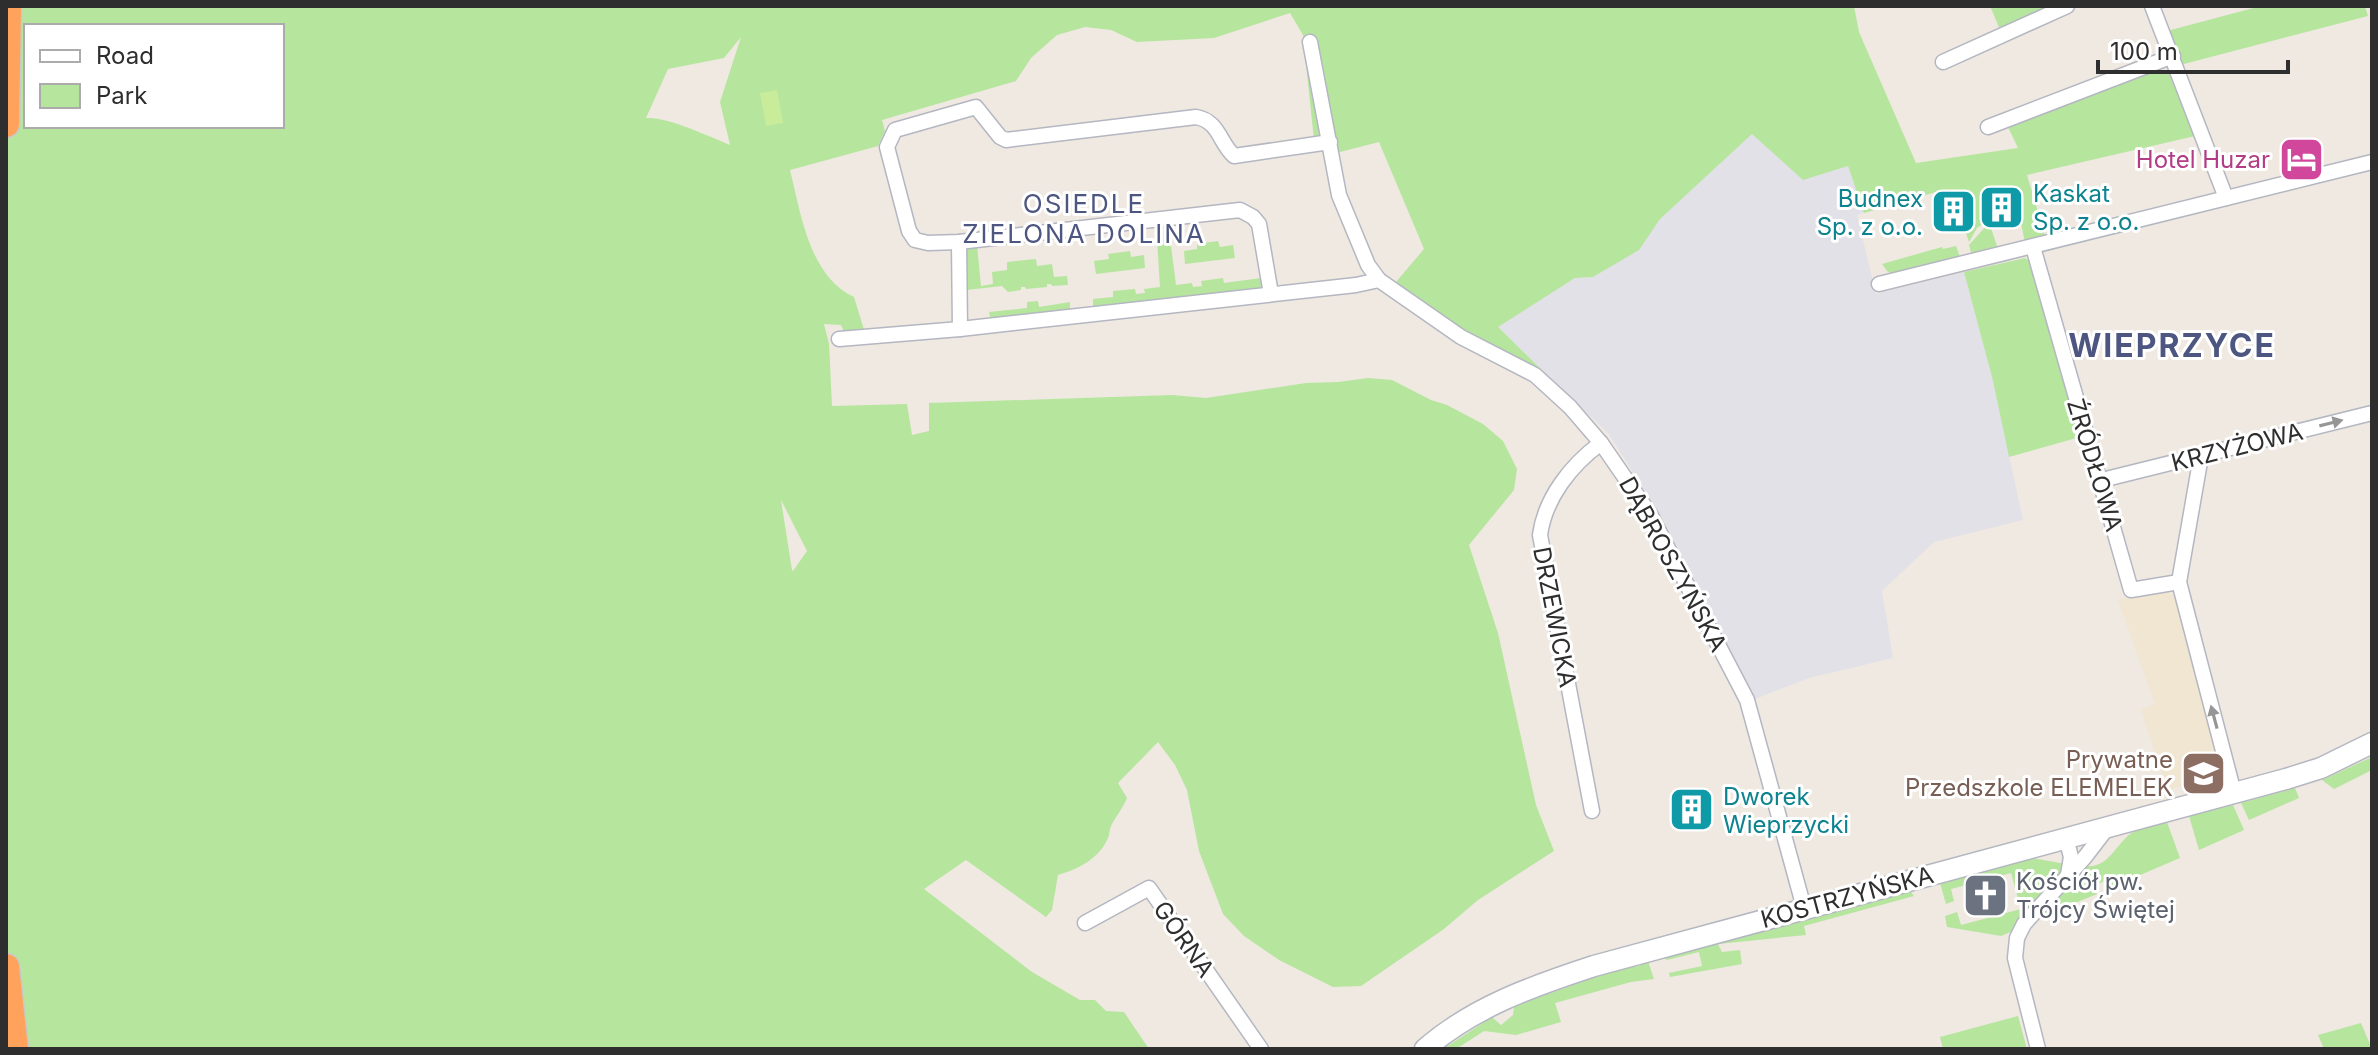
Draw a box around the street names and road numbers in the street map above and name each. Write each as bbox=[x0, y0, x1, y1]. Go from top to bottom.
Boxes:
street label: ŹRÓDŁOWA bbox=[2061, 395, 2130, 535]
street label: KRZYŻOWA bbox=[2168, 417, 2306, 477]
street label: DĄBROSZYŃSKA bbox=[1613, 471, 1734, 657]
street label: DRZEWICKA bbox=[1527, 544, 1583, 690]
street label: KOSTRZYŃSKA bbox=[1757, 859, 1937, 934]
street label: GÓRNA bbox=[1147, 895, 1221, 983]

